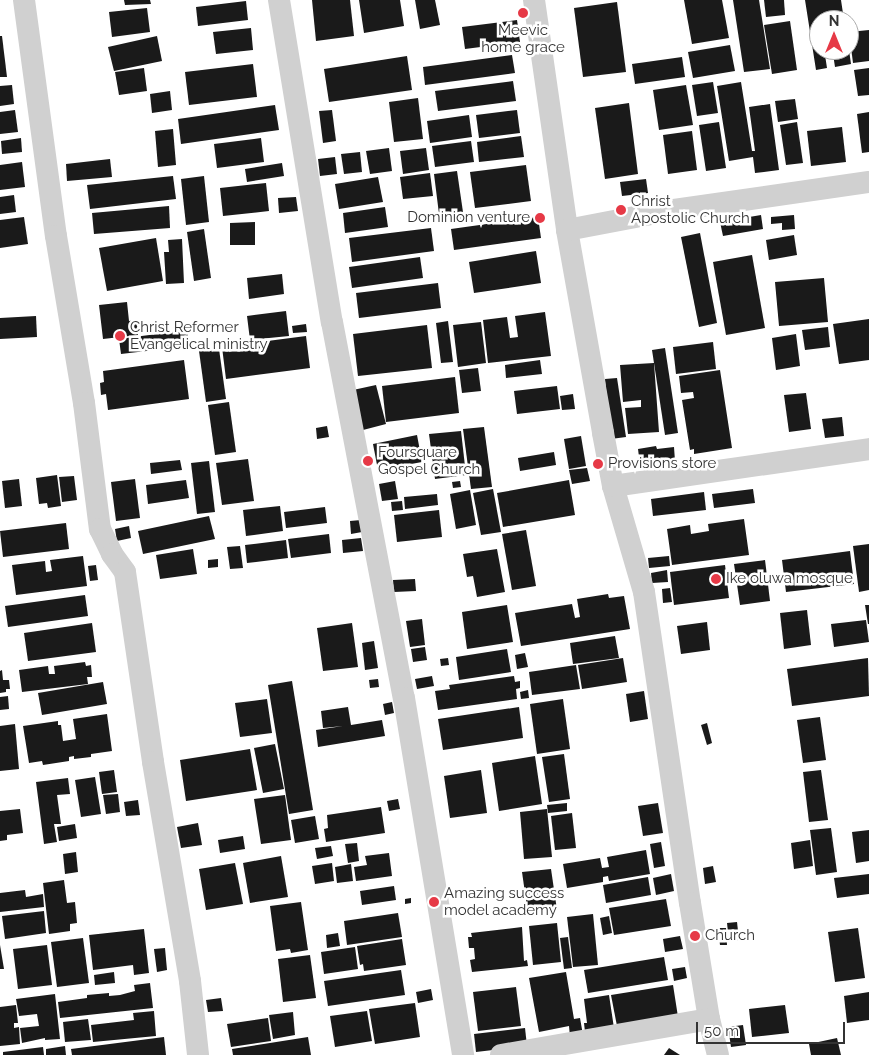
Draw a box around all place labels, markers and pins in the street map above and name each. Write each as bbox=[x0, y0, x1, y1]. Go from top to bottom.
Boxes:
marker: Meevic home grace bbox=[517, 7, 529, 19]
place label: Meevic home grace bbox=[481, 21, 565, 56]
place label: Christ Apostolic Church bbox=[631, 192, 750, 227]
marker: Christ Apostolic Church bbox=[615, 204, 627, 216]
place label: Dominion venture bbox=[407, 209, 530, 227]
marker: Dominion venture bbox=[534, 212, 546, 224]
place label: Christ Reformer Evangelical ministry bbox=[130, 318, 268, 353]
marker: Christ Reformer Evangelical ministry bbox=[114, 330, 126, 342]
place label: Foursquare Gospel Church bbox=[378, 443, 481, 478]
marker: Foursquare Gospel Church bbox=[362, 455, 374, 467]
place label: Provisions store bbox=[608, 455, 716, 473]
marker: Provisions store bbox=[592, 458, 604, 470]
place label: Ike oluwa mosque bbox=[726, 570, 853, 588]
marker: Ike oluwa mosque bbox=[710, 573, 722, 585]
place label: Amazing success model academy bbox=[444, 884, 564, 919]
marker: Amazing success model academy bbox=[428, 896, 440, 908]
place label: Church bbox=[705, 927, 755, 945]
marker: Church bbox=[689, 930, 701, 942]

